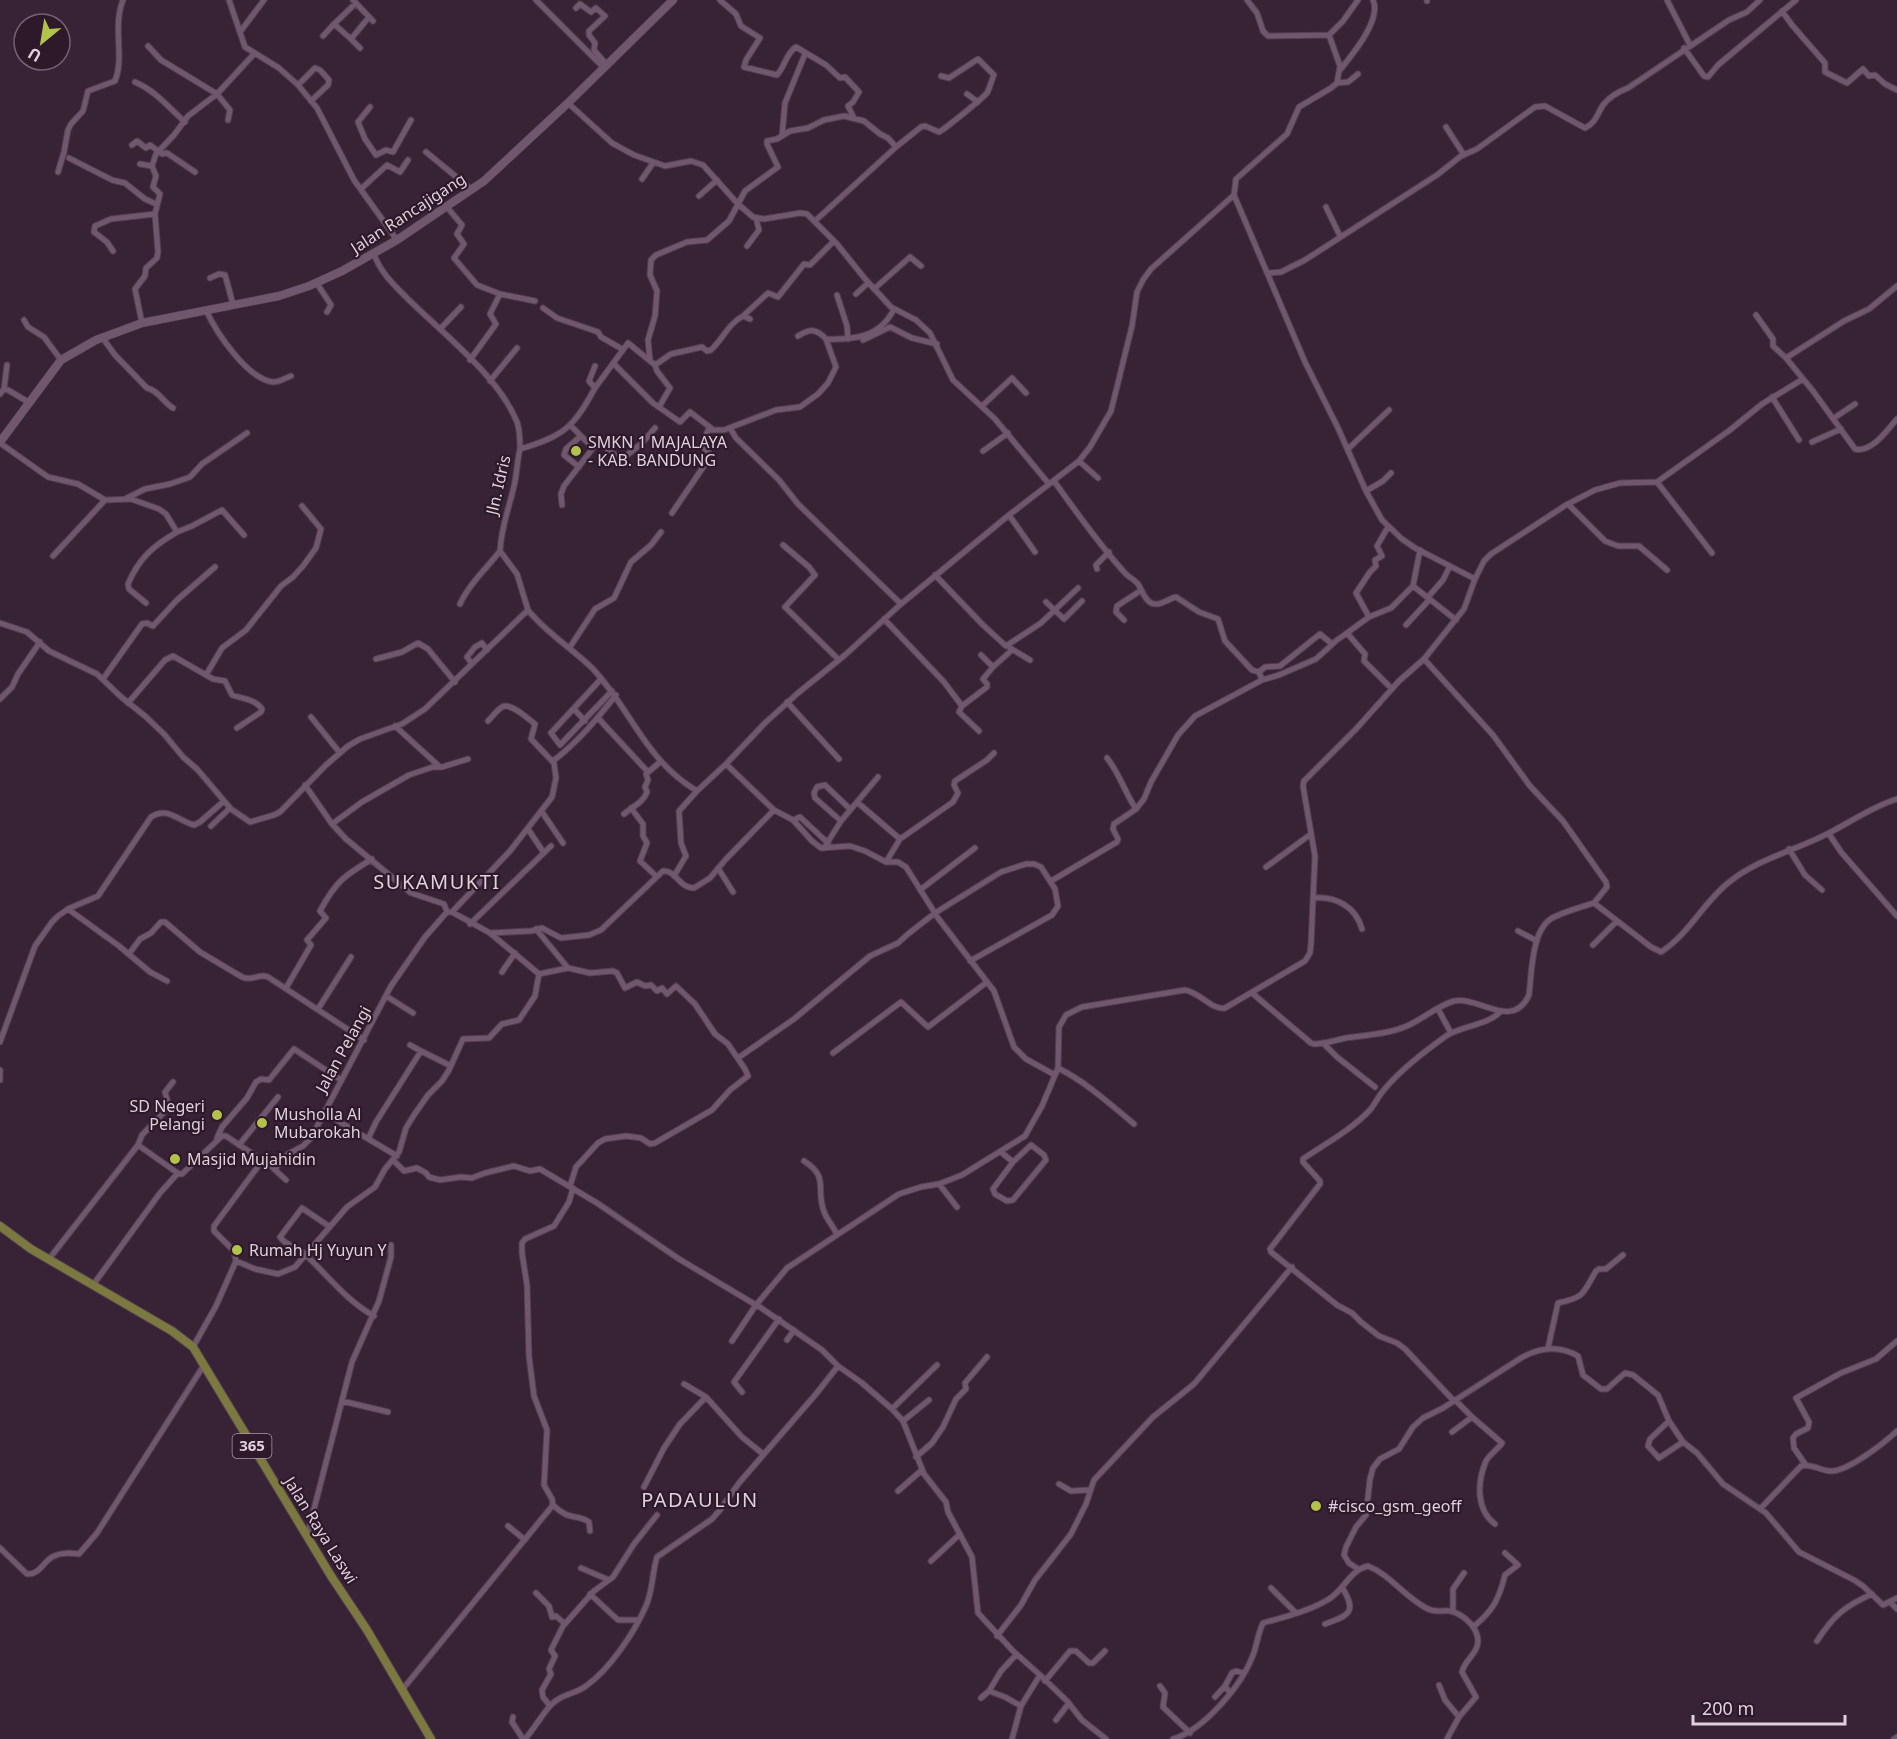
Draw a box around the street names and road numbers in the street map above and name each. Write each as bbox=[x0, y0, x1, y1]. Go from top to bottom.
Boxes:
street label: Jalan Rancajigang bbox=[345, 168, 470, 259]
street label: Jln. Idris bbox=[480, 453, 516, 519]
street label: Jalan Pelangi bbox=[309, 1002, 376, 1098]
road number: 365 bbox=[232, 1434, 272, 1458]
street label: Jalan Raya Laswi bbox=[278, 1471, 363, 1588]

